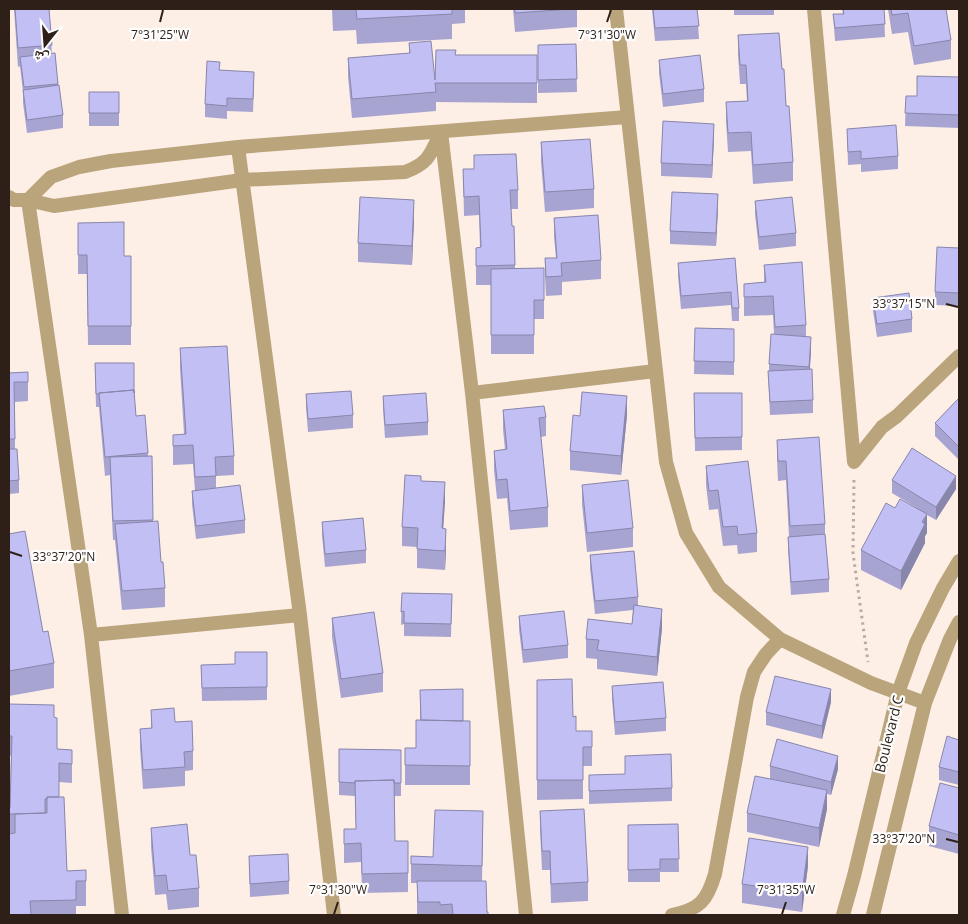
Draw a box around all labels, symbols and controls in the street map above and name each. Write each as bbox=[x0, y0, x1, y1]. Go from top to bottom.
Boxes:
north arrow bbox=[20, 20, 70, 70]
text: 7°31'25"W bbox=[131, 26, 189, 43]
text: 7°31'30"W bbox=[578, 26, 636, 43]
text: ش bbox=[31, 47, 51, 69]
text: 33°37'15"N bbox=[873, 295, 935, 312]
text: 33°37'20"N bbox=[33, 548, 95, 565]
street label: Boulevard C bbox=[870, 693, 907, 774]
text: 33°37'20"N bbox=[873, 830, 935, 847]
text: 7°31'30"W bbox=[309, 881, 367, 898]
text: 7°31'35"W bbox=[757, 881, 815, 898]

